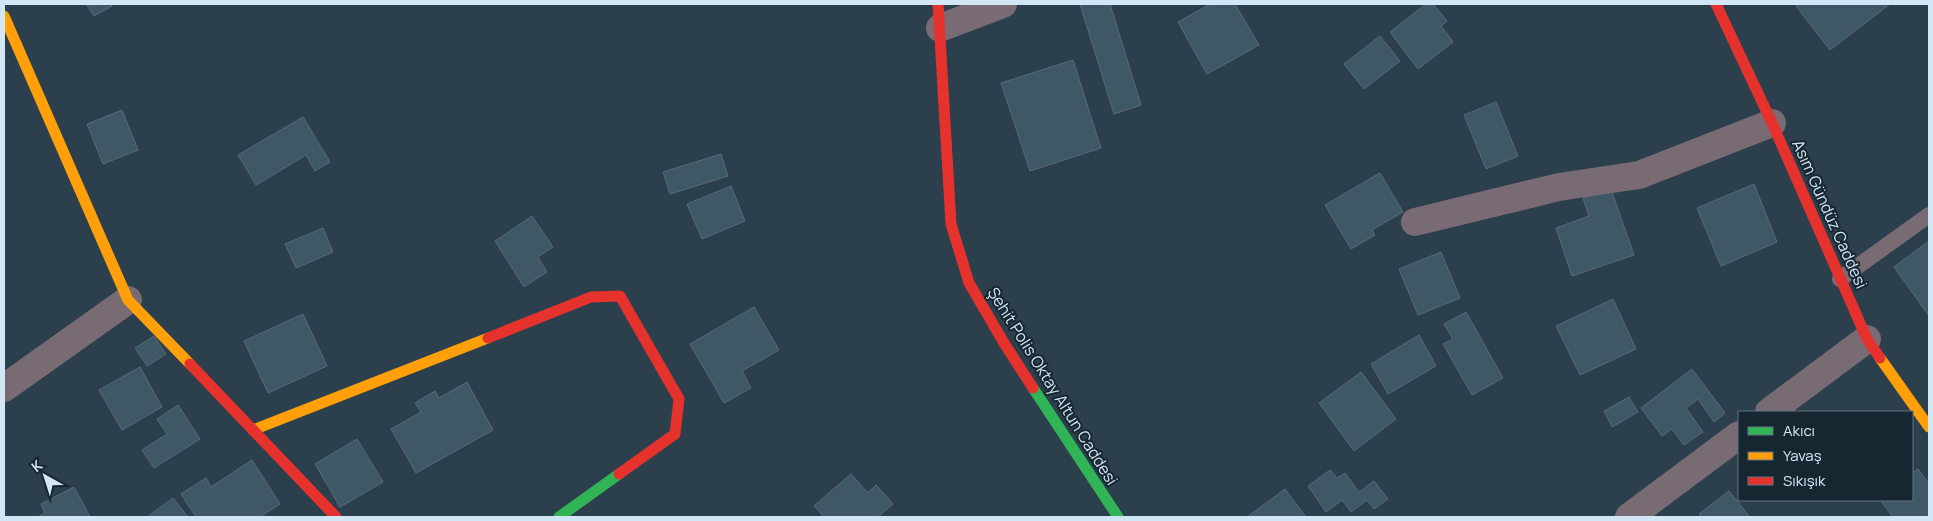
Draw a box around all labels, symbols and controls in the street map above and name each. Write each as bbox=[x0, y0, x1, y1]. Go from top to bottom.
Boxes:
street label: Asım Gündüz Caddesi bbox=[1787, 136, 1873, 292]
street label: Şehit Polis Oktay Altun Caddesi bbox=[983, 283, 1123, 489]
legend bbox=[1738, 411, 1913, 501]
text: Akıcı bbox=[1783, 420, 1815, 441]
text: Yavaş bbox=[1783, 445, 1822, 466]
north arrow bbox=[20, 451, 70, 501]
text: K bbox=[27, 455, 47, 476]
text: Sıkışık bbox=[1783, 470, 1826, 491]

